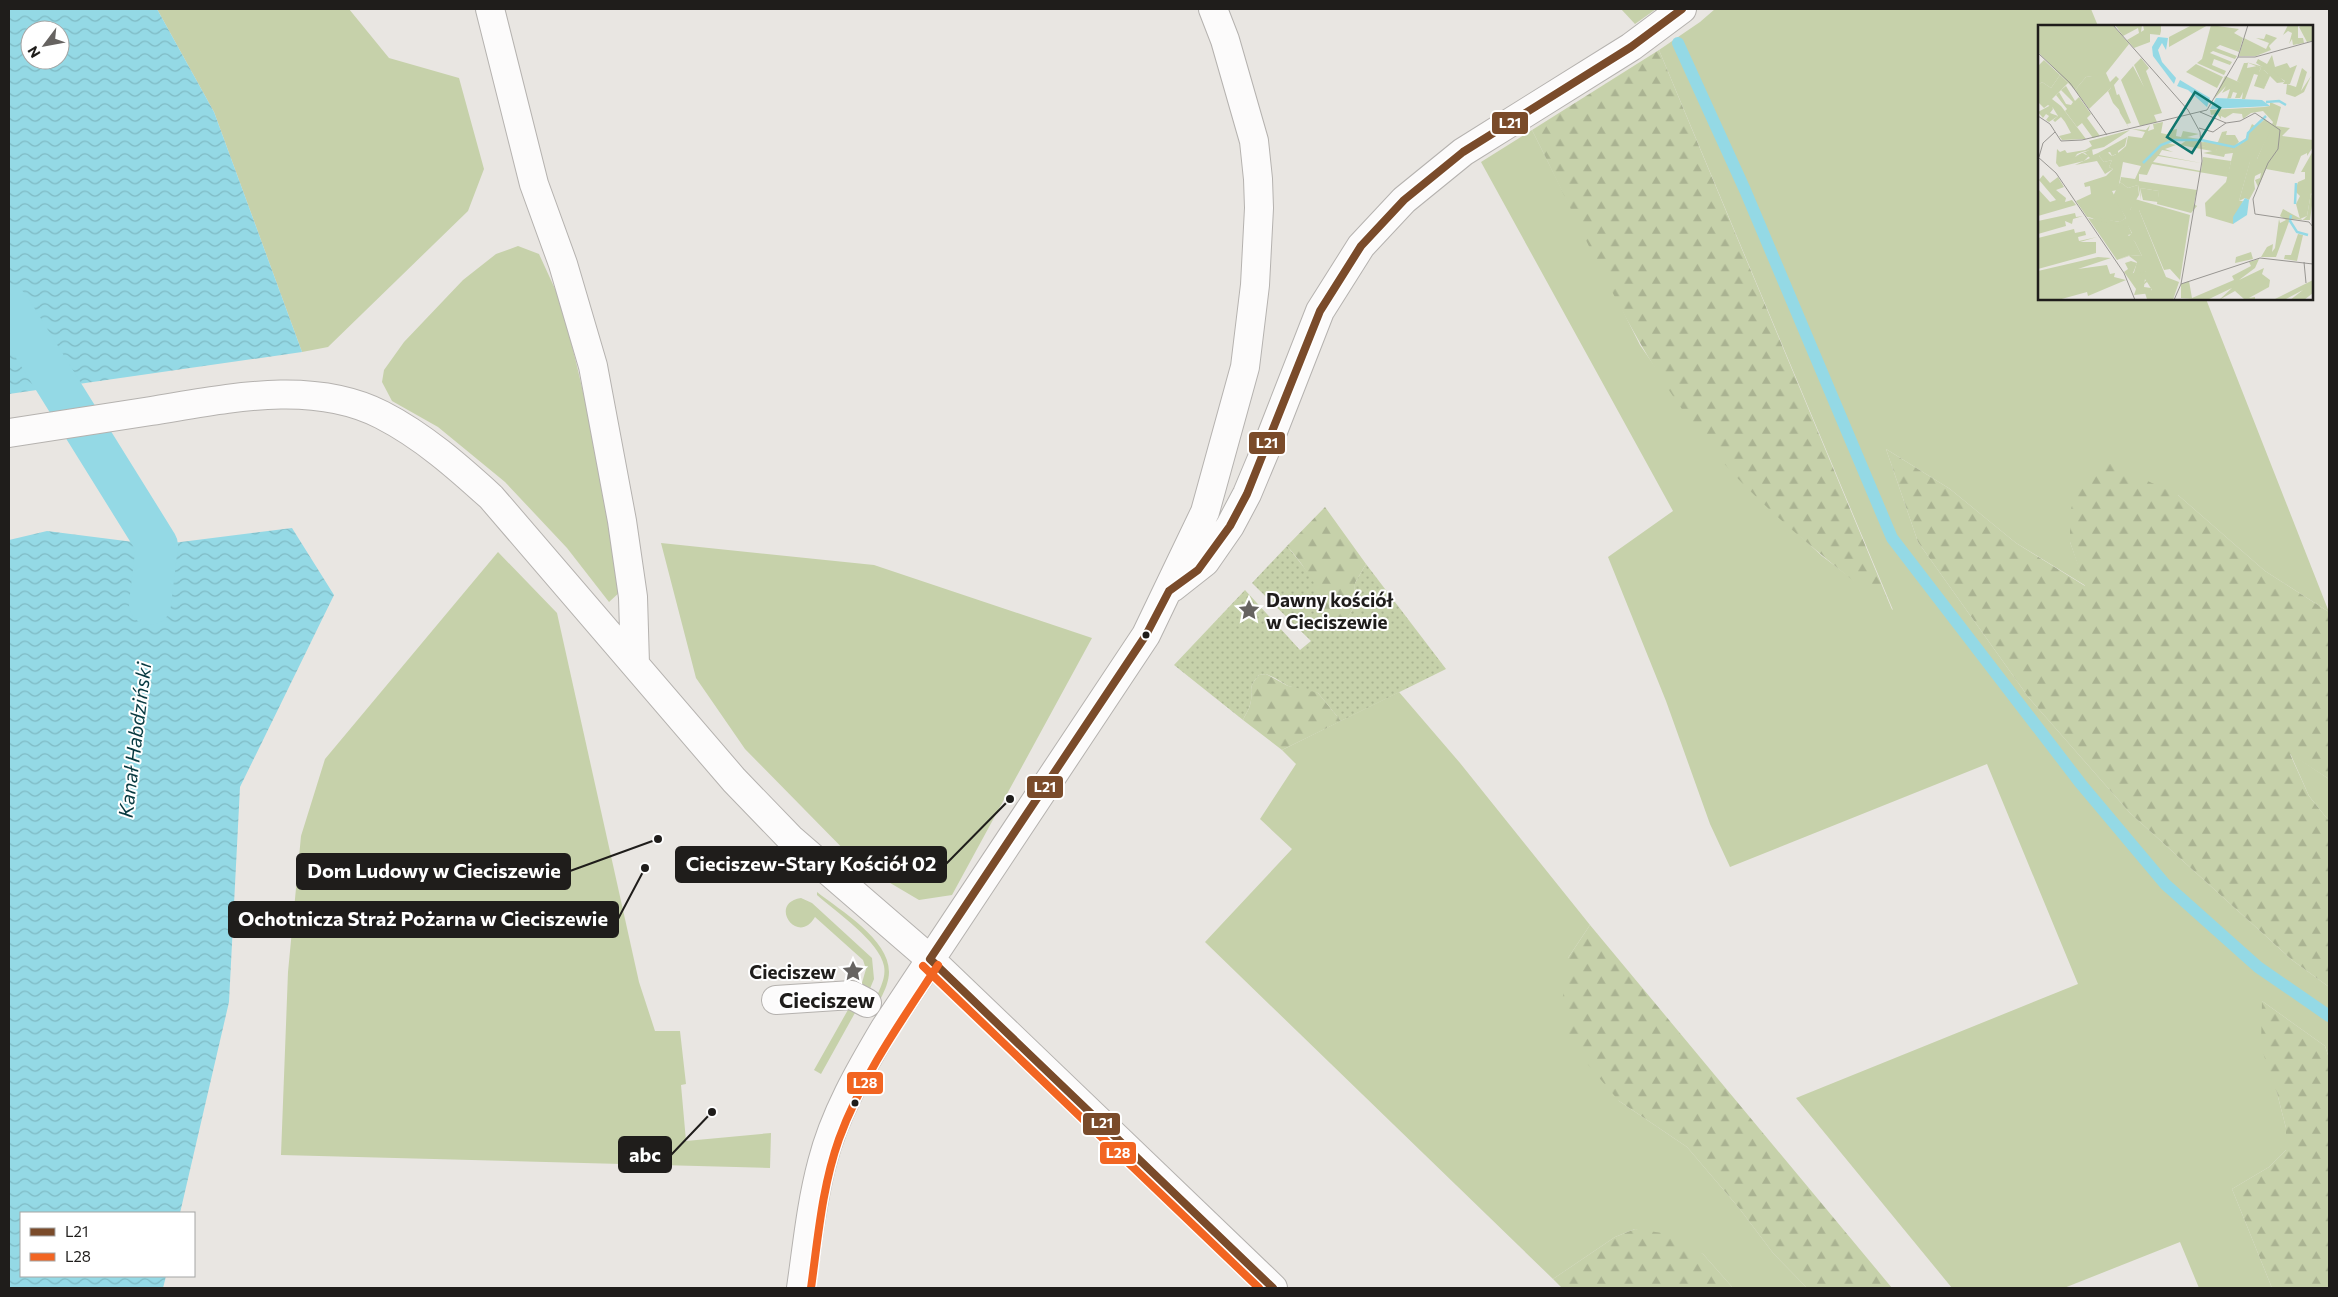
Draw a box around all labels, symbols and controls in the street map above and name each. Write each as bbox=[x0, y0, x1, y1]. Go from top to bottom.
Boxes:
north arrow bbox=[20, 20, 70, 70]
inset map bbox=[2038, 25, 2313, 300]
text: N bbox=[24, 43, 44, 61]
line badge: L21 bbox=[1491, 111, 1529, 135]
text: L21 bbox=[1499, 114, 1521, 131]
line badge: L21 bbox=[1248, 431, 1286, 455]
text: L21 bbox=[1256, 434, 1278, 451]
place label: Dawny kościół w Cieciszewie bbox=[1266, 588, 1394, 633]
place icon: Dawny kościół w Cieciszewie bbox=[1236, 597, 1262, 623]
unlabelled marker bbox=[1141, 630, 1151, 640]
water label: Kanał Habdziński bbox=[113, 660, 156, 819]
line badge: L21 bbox=[1026, 775, 1064, 799]
text: L21 bbox=[1034, 778, 1056, 795]
callout: Cieciszew-Stary Kościół 02 bbox=[676, 847, 946, 882]
text: Cieciszew-Stary Kościół 02 bbox=[686, 851, 936, 875]
callout: Dom Ludowy w Cieciszewie bbox=[297, 854, 570, 889]
text: Dom Ludowy w Cieciszewie bbox=[307, 858, 561, 882]
callout: Ochotnicza Straż Pożarna w Cieciszewie bbox=[229, 902, 618, 937]
text: Ochotnicza Straż Pożarna w Cieciszewie bbox=[238, 906, 608, 930]
place icon: Cieciszew bbox=[840, 958, 866, 984]
place label: Cieciszew bbox=[749, 960, 836, 983]
district label: Cieciszew bbox=[779, 987, 876, 1012]
line badge: L28 bbox=[846, 1071, 884, 1095]
text: L28 bbox=[853, 1074, 878, 1091]
unlabelled marker bbox=[850, 1098, 860, 1108]
line badge: L21 bbox=[1082, 1112, 1121, 1136]
text: L21 bbox=[1091, 1114, 1113, 1131]
callout: abc bbox=[619, 1137, 671, 1172]
line badge: L28 bbox=[1099, 1141, 1137, 1165]
text: abc bbox=[629, 1142, 661, 1166]
text: L28 bbox=[1106, 1144, 1131, 1161]
legend bbox=[20, 1212, 195, 1277]
text: L21 bbox=[65, 1222, 88, 1240]
text: L28 bbox=[65, 1247, 91, 1265]

